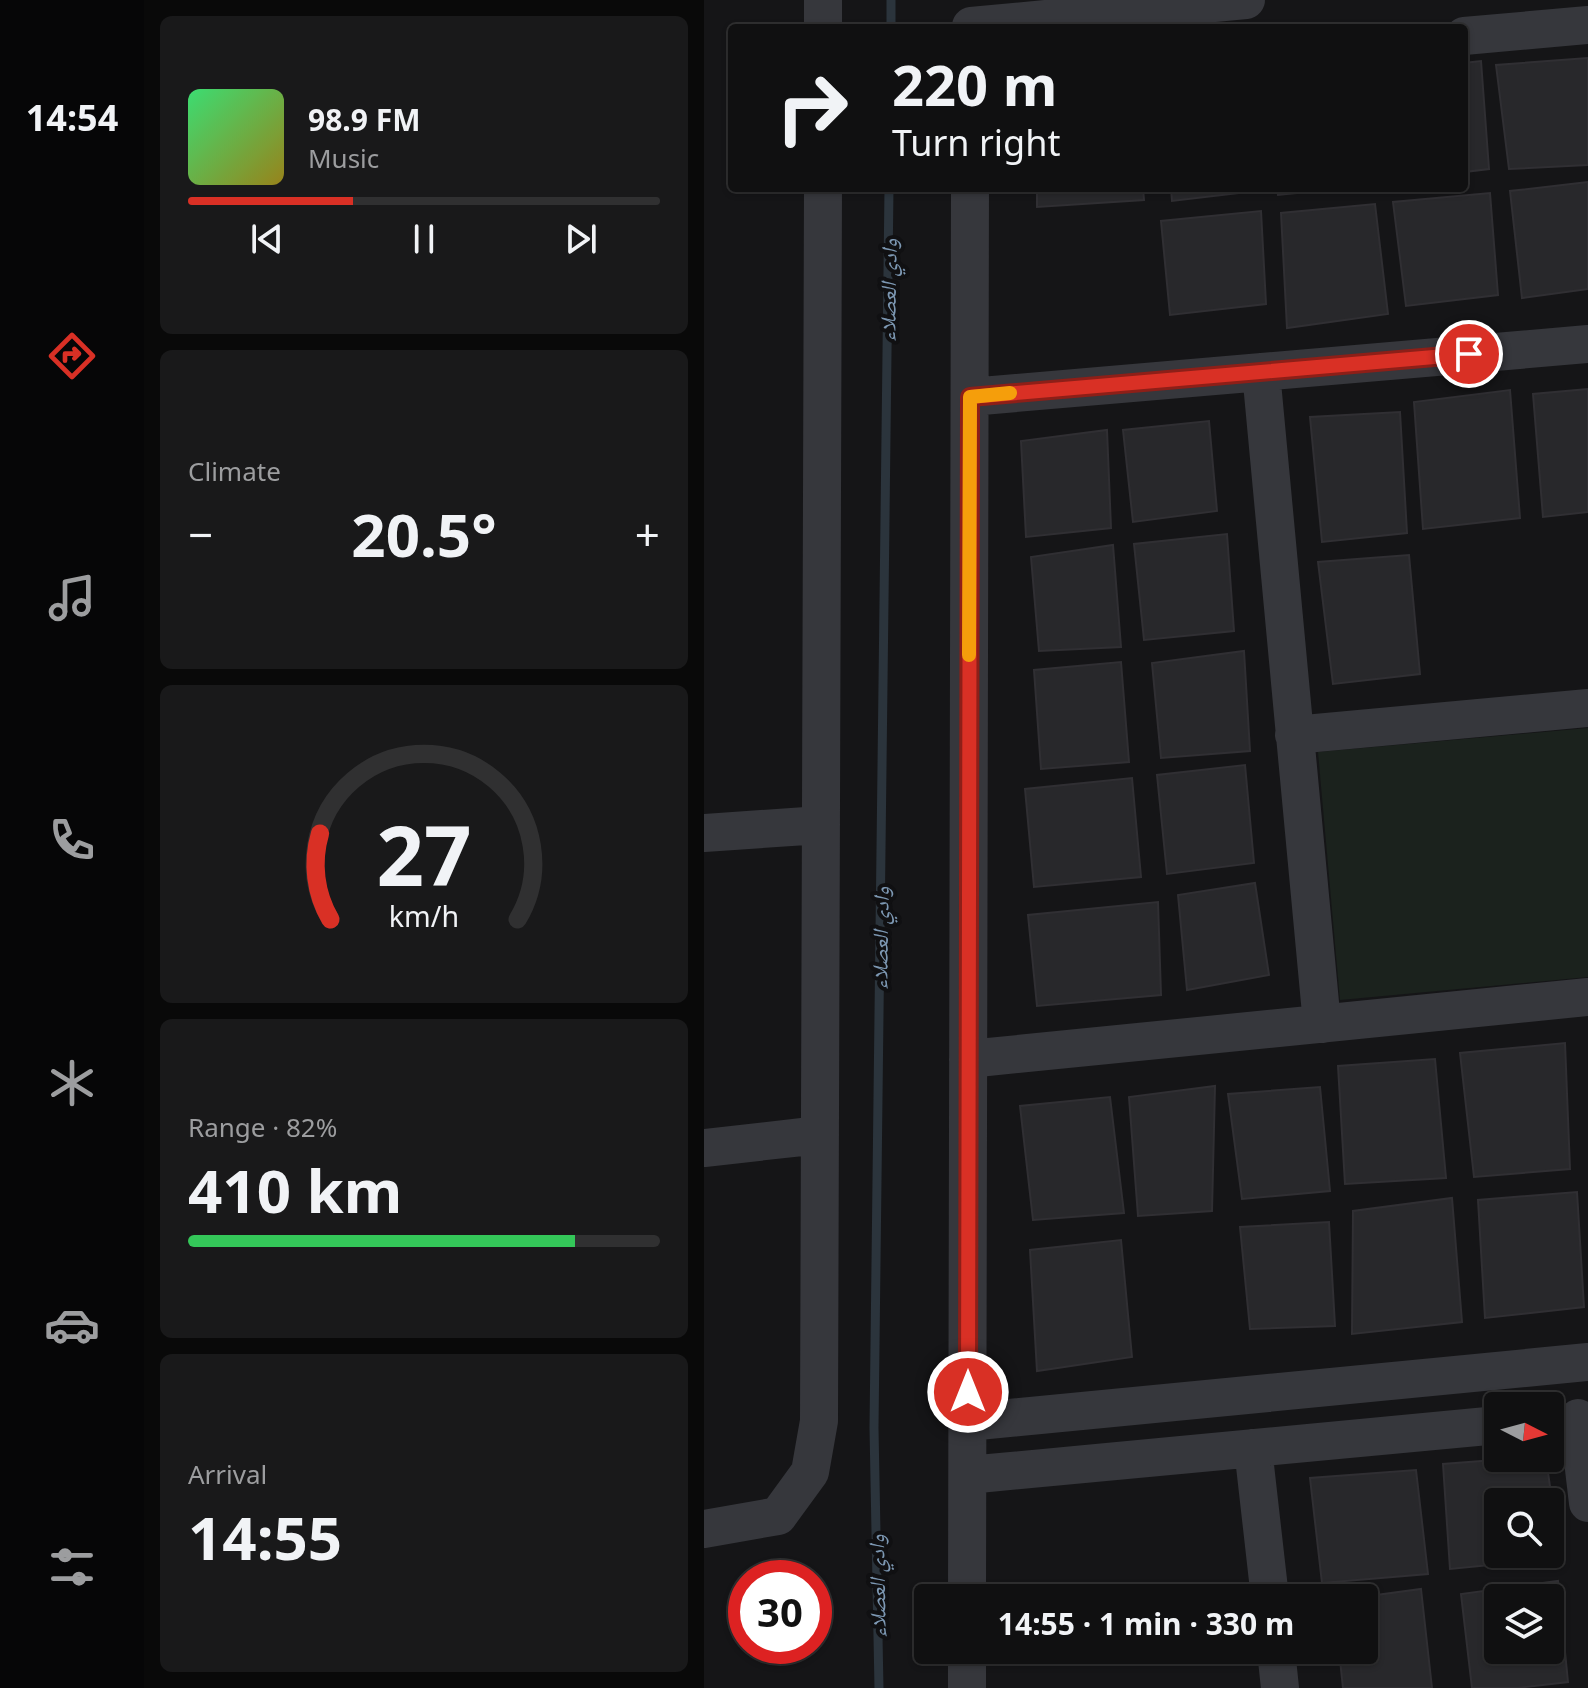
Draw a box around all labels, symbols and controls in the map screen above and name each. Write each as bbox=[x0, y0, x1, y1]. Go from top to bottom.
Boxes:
text: 220 m bbox=[892, 46, 1057, 122]
icon: right bbox=[760, 56, 864, 160]
text: 14:54 bbox=[26, 93, 118, 142]
text: 98.9 FM bbox=[308, 99, 420, 140]
text: Turn right bbox=[892, 118, 1060, 167]
text: Music bbox=[308, 140, 379, 176]
icon: previous bbox=[245, 217, 289, 261]
icon: pause bbox=[402, 217, 446, 261]
icon: next bbox=[559, 217, 603, 261]
water label: وادي العصلاء bbox=[871, 238, 906, 342]
pin bbox=[1435, 320, 1503, 388]
icon: directions bbox=[44, 328, 100, 384]
icon: arrive bbox=[1447, 332, 1491, 376]
text: Climate bbox=[188, 453, 281, 489]
text: 20.5° bbox=[351, 493, 497, 575]
text: − bbox=[188, 504, 213, 564]
text: + bbox=[635, 504, 660, 564]
icon: music bbox=[44, 570, 100, 626]
text: 27 bbox=[376, 797, 472, 910]
icon: phone bbox=[44, 812, 100, 868]
water label: وادي العصلاء bbox=[863, 886, 898, 990]
text: km/h bbox=[389, 896, 459, 935]
icon: climate bbox=[44, 1055, 100, 1111]
text: Range · 82% bbox=[188, 1109, 337, 1145]
text: 410 km bbox=[188, 1149, 402, 1231]
icon: car bbox=[44, 1297, 100, 1353]
position arrow bbox=[926, 1350, 1010, 1434]
north arrow bbox=[1484, 1392, 1564, 1472]
map controls bbox=[1484, 1392, 1564, 1664]
text: Arrival bbox=[188, 1456, 267, 1492]
button: search bbox=[1484, 1488, 1564, 1568]
text: 14:55 bbox=[188, 1496, 342, 1578]
water label: وادي العصلاء bbox=[860, 1534, 895, 1638]
icon: filters bbox=[44, 1539, 100, 1595]
speed limit sign: 30 bbox=[728, 1560, 832, 1664]
button: layers bbox=[1484, 1584, 1564, 1664]
text: 14:55 · 1 min · 330 m bbox=[998, 1603, 1294, 1644]

